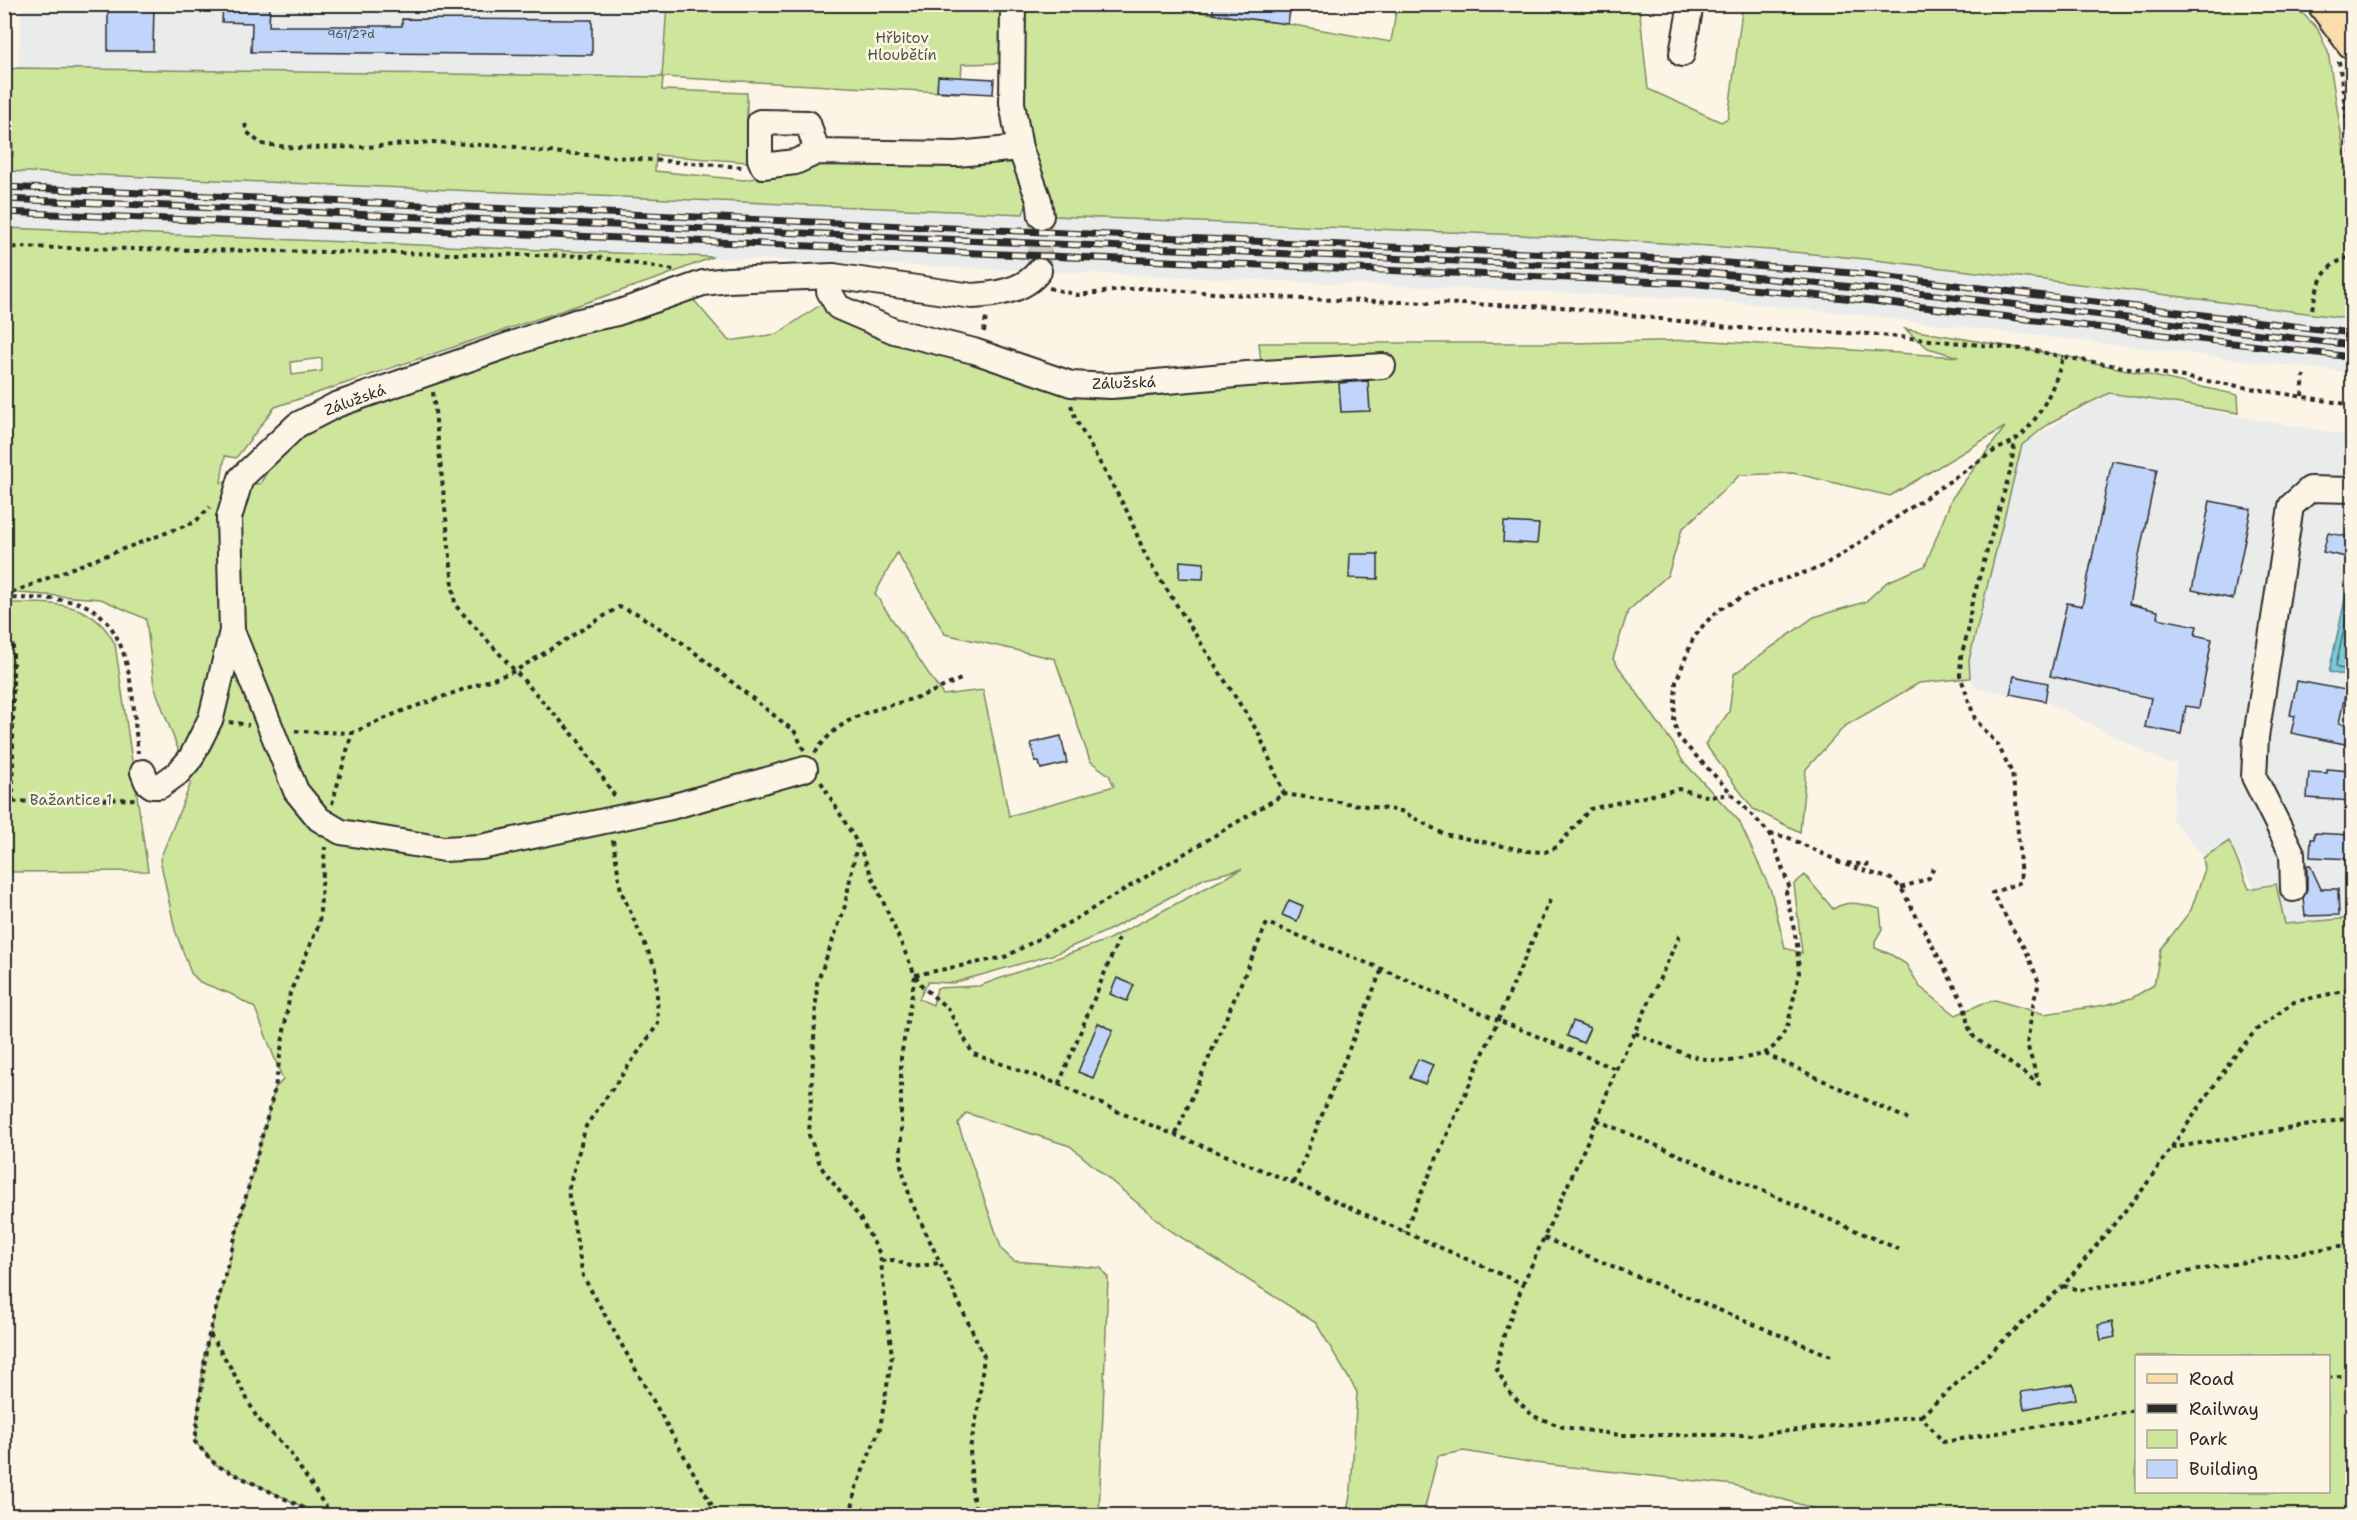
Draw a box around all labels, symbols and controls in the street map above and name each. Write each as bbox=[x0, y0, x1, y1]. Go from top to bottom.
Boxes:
house number: 961/27d bbox=[327, 26, 375, 42]
park label: Hřbitov Hloubětín bbox=[867, 28, 937, 65]
street label: Zálužská bbox=[1092, 372, 1157, 394]
street label: Zálužská bbox=[322, 379, 389, 420]
park label: Bažantice 1 bbox=[30, 790, 112, 810]
legend bbox=[2135, 1355, 2330, 1493]
text: Road bbox=[2189, 1367, 2234, 1391]
text: Railway bbox=[2189, 1397, 2259, 1421]
text: Park bbox=[2189, 1427, 2228, 1451]
text: Building bbox=[2189, 1457, 2258, 1481]

